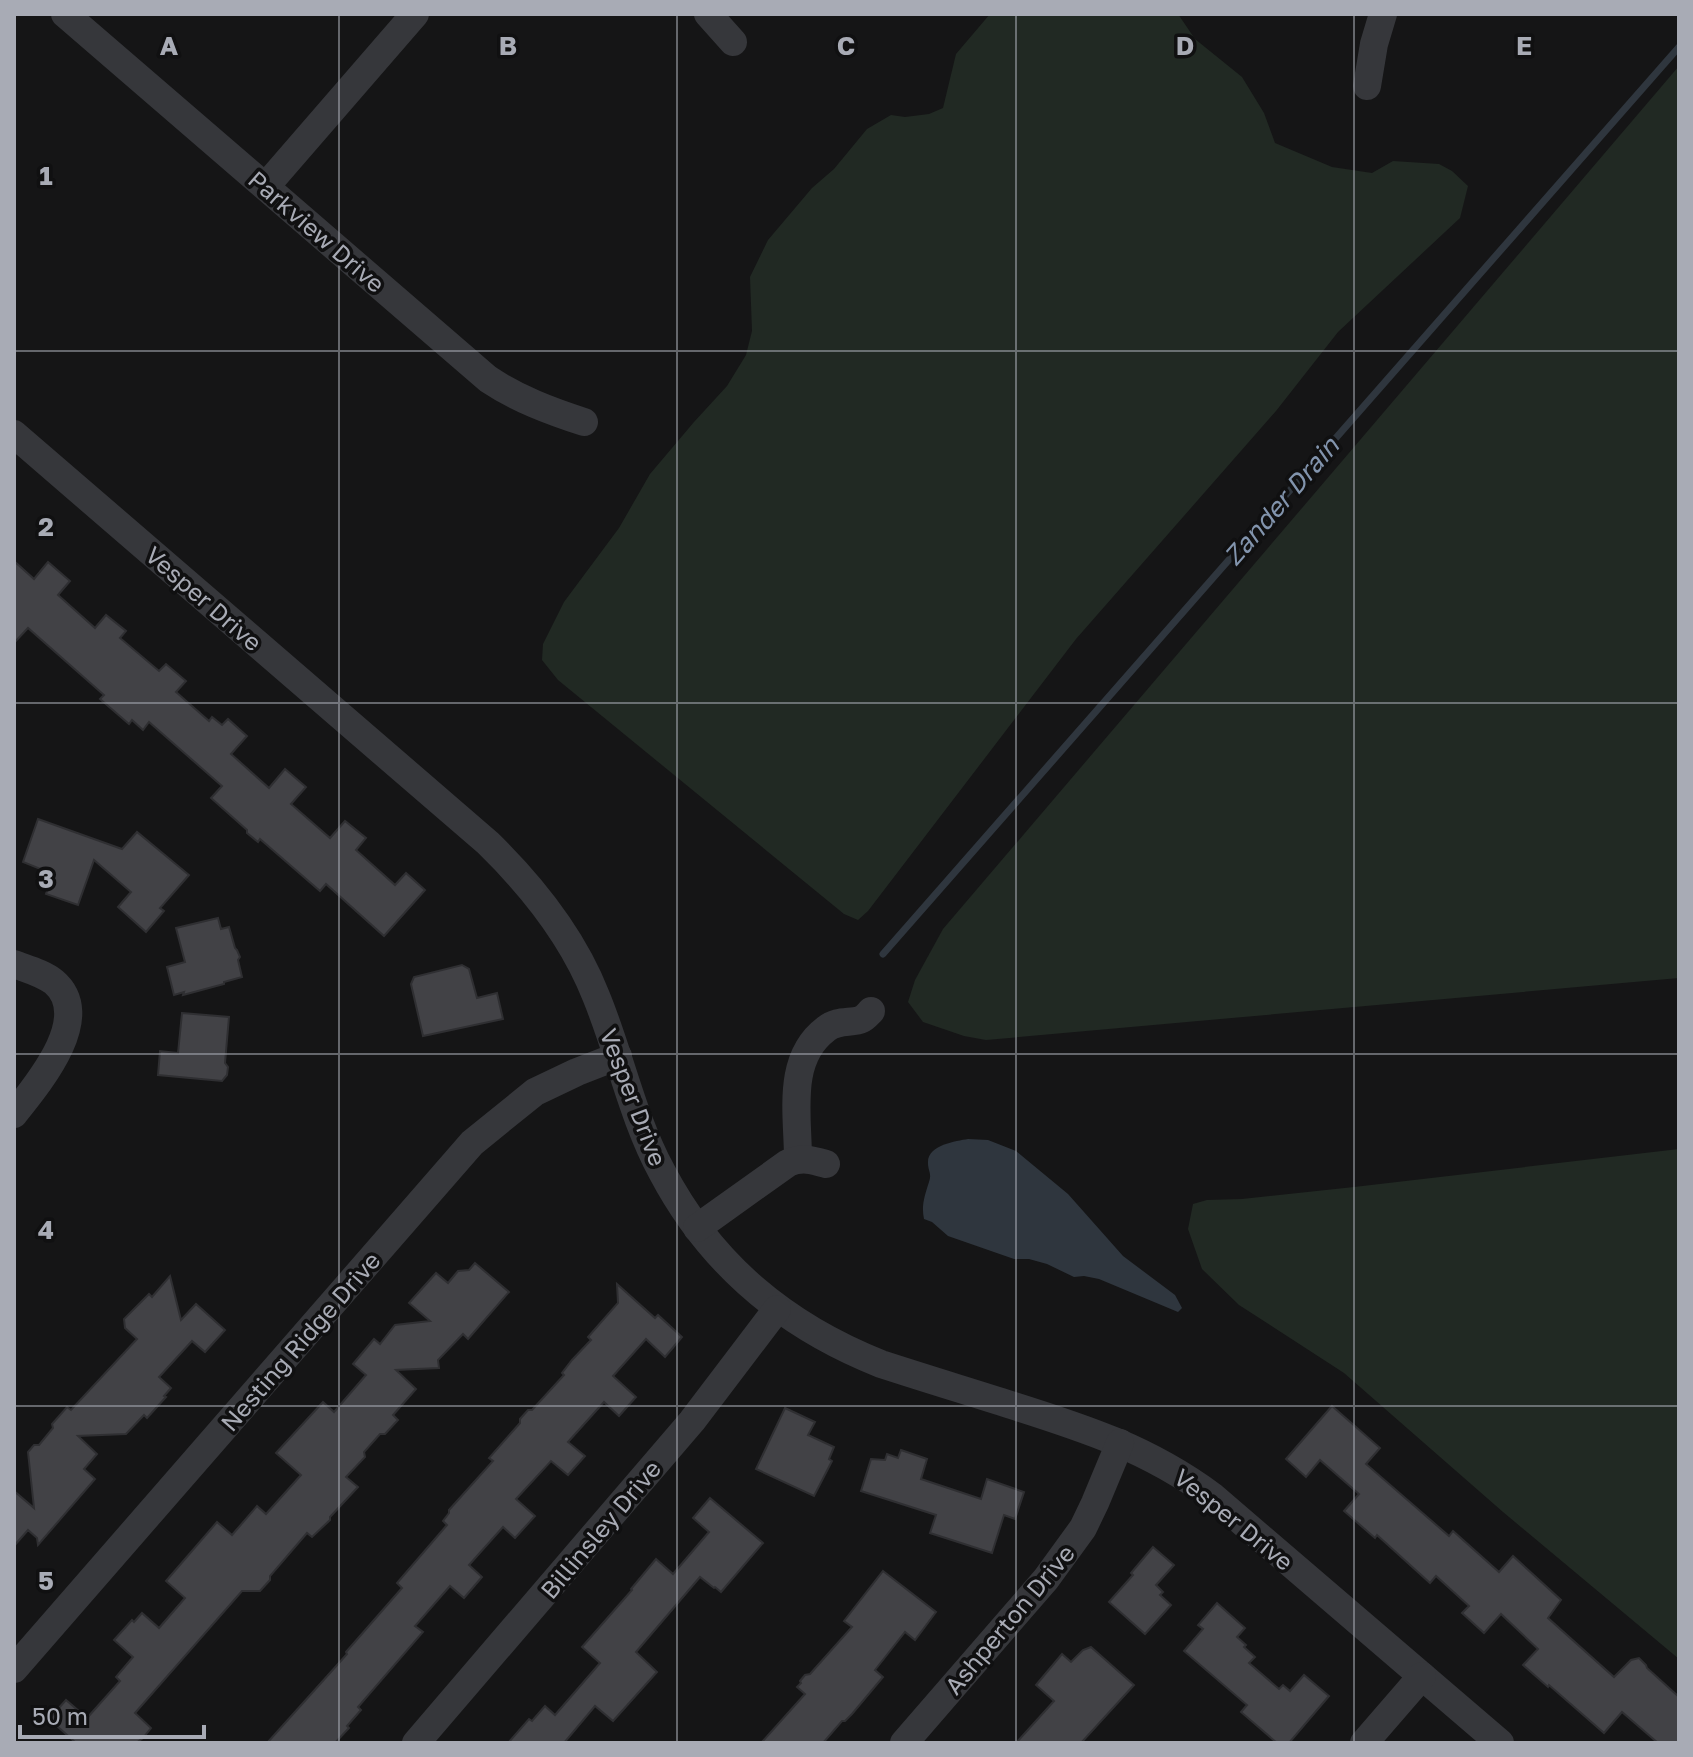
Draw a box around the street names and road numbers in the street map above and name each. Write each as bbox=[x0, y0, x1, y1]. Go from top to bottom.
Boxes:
street label: Parkview Drive bbox=[243, 164, 391, 298]
street label: Vesper Drive bbox=[140, 540, 268, 656]
street label: Vesper Drive bbox=[595, 1024, 673, 1170]
street label: Nesting Ridge Drive bbox=[214, 1245, 386, 1437]
street label: Billinsley Drive bbox=[534, 1454, 666, 1604]
street label: Vesper Drive bbox=[1169, 1462, 1299, 1576]
street label: Ashperton Drive bbox=[938, 1538, 1080, 1700]

